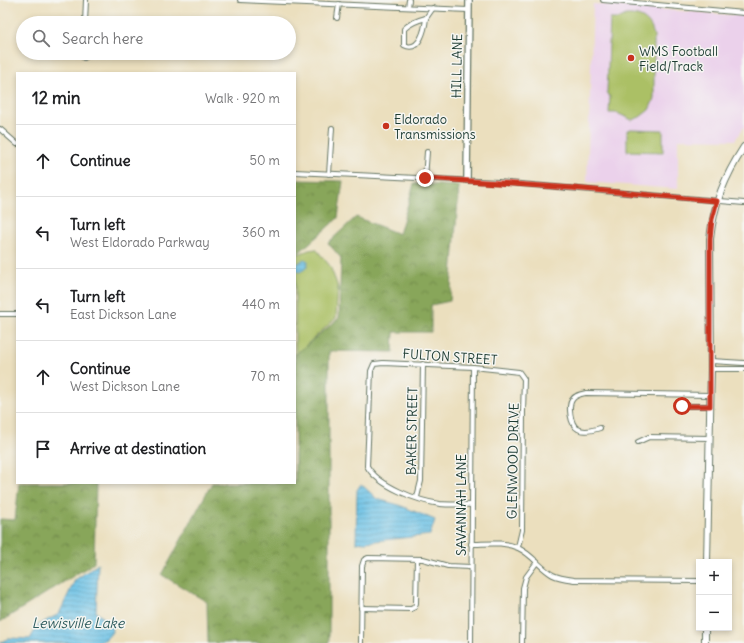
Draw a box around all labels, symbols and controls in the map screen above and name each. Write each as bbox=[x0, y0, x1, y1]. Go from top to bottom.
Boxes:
search box bbox=[16, 16, 296, 60]
icon: search bbox=[30, 27, 52, 49]
text: Search here bbox=[62, 29, 143, 48]
street label: HILL LANE bbox=[448, 33, 466, 98]
place label: WMS Football Field/Track bbox=[639, 43, 718, 75]
marker: WMS Football Field/Track bbox=[626, 53, 636, 63]
text: 12 min bbox=[32, 87, 81, 109]
text: Walk · 920 m bbox=[205, 90, 280, 107]
place label: Eldorado Transmissions bbox=[394, 111, 476, 143]
marker: Eldorado Transmissions bbox=[381, 121, 391, 131]
icon: ahead bbox=[32, 150, 54, 172]
text: Continue bbox=[70, 151, 131, 170]
text: 50 m bbox=[249, 152, 280, 169]
route end bbox=[416, 169, 434, 187]
text: Turn left bbox=[70, 215, 125, 234]
icon: left bbox=[32, 222, 54, 244]
text: 360 m bbox=[242, 224, 280, 241]
text: West Eldorado Parkway bbox=[70, 234, 210, 251]
text: Turn left bbox=[70, 287, 125, 306]
icon: left bbox=[32, 294, 54, 316]
text: 440 m bbox=[242, 296, 280, 313]
text: East Dickson Lane bbox=[70, 306, 176, 323]
street label: FULTON STREET bbox=[402, 345, 498, 369]
text: Continue bbox=[70, 359, 131, 378]
icon: ahead bbox=[32, 366, 54, 388]
text: 70 m bbox=[251, 368, 280, 385]
text: West Dickson Lane bbox=[70, 378, 180, 395]
street label: BAKER STREET bbox=[403, 387, 421, 475]
route start bbox=[673, 397, 691, 415]
street label: GLENWOOD DRIVE bbox=[503, 402, 523, 519]
icon: arrive bbox=[32, 438, 54, 460]
text: Arrive at destination bbox=[70, 439, 206, 458]
street label: SAVANNAH LANE bbox=[453, 454, 470, 556]
map controls bbox=[696, 559, 732, 631]
button: + bbox=[696, 559, 732, 595]
button: − bbox=[696, 595, 732, 631]
water label: Lewisville Lake bbox=[32, 614, 126, 632]

